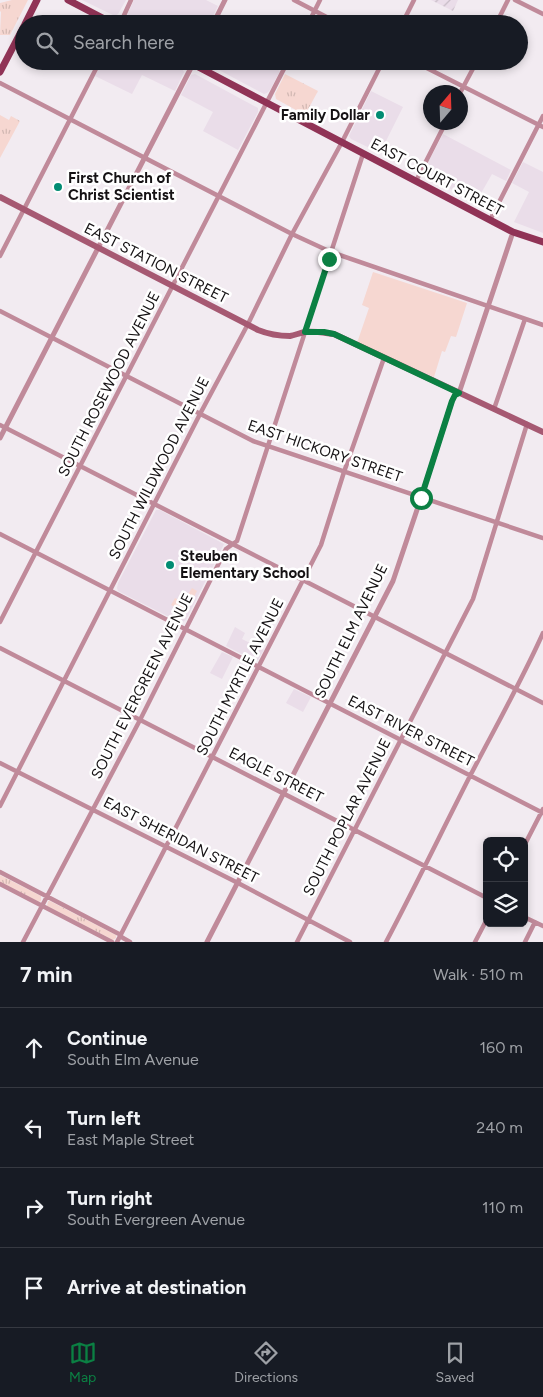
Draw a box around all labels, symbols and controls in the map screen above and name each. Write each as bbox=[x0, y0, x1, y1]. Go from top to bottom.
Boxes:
search box bbox=[15, 15, 528, 70]
icon: search bbox=[33, 29, 61, 57]
text: Search here bbox=[73, 31, 175, 54]
north arrow bbox=[423, 85, 468, 130]
place label: Family Dollar bbox=[281, 106, 370, 124]
marker: Family Dollar bbox=[374, 109, 386, 121]
street label: EAST COURT STREET bbox=[368, 134, 507, 220]
place label: First Church of Christ Scientist bbox=[68, 169, 175, 204]
marker: First Church of Christ Scientist bbox=[52, 181, 64, 193]
street label: EAST STATION STREET bbox=[81, 219, 232, 307]
route end bbox=[318, 248, 341, 271]
street label: SOUTH ROSEWOOD AVENUE bbox=[54, 288, 164, 480]
street label: SOUTH WILDWOOD AVENUE bbox=[105, 374, 213, 562]
street label: EAST HICKORY STREET bbox=[245, 416, 405, 486]
route start bbox=[410, 487, 433, 510]
place label: Steuben Elementary School bbox=[180, 547, 310, 582]
marker: Steuben Elementary School bbox=[164, 559, 176, 571]
street label: SOUTH ELM AVENUE bbox=[311, 561, 391, 701]
street label: SOUTH EVERGREEN AVENUE bbox=[87, 590, 197, 782]
street label: SOUTH MYRTLE AVENUE bbox=[192, 595, 288, 759]
street label: EAST RIVER STREET bbox=[345, 691, 478, 771]
street label: SOUTH POPLAR AVENUE bbox=[299, 735, 395, 899]
street label: EAGLE STREET bbox=[226, 744, 327, 807]
street label: EAST SHERIDAN STREET bbox=[100, 793, 262, 887]
map controls bbox=[483, 837, 528, 927]
button: locate bbox=[483, 837, 528, 882]
button: layers bbox=[483, 882, 528, 927]
text: 7 min bbox=[20, 962, 72, 987]
text: Walk · 510 m bbox=[433, 965, 523, 984]
text: Continue bbox=[67, 1027, 147, 1050]
icon: ahead bbox=[20, 1034, 48, 1062]
text: 160 m bbox=[480, 1038, 523, 1057]
text: South Elm Avenue bbox=[67, 1050, 199, 1069]
text: Turn left bbox=[67, 1107, 141, 1130]
icon: left bbox=[20, 1114, 48, 1142]
text: 240 m bbox=[476, 1118, 523, 1137]
text: East Maple Street bbox=[67, 1130, 194, 1149]
text: Turn right bbox=[67, 1187, 153, 1210]
icon: right bbox=[20, 1194, 48, 1222]
text: 110 m bbox=[482, 1198, 523, 1217]
text: South Evergreen Avenue bbox=[67, 1210, 245, 1229]
icon: arrive bbox=[20, 1274, 48, 1302]
text: Arrive at destination bbox=[67, 1276, 246, 1299]
tab: Map bbox=[69, 1339, 97, 1386]
tab: Directions bbox=[234, 1339, 298, 1386]
tab: Saved bbox=[436, 1339, 474, 1386]

